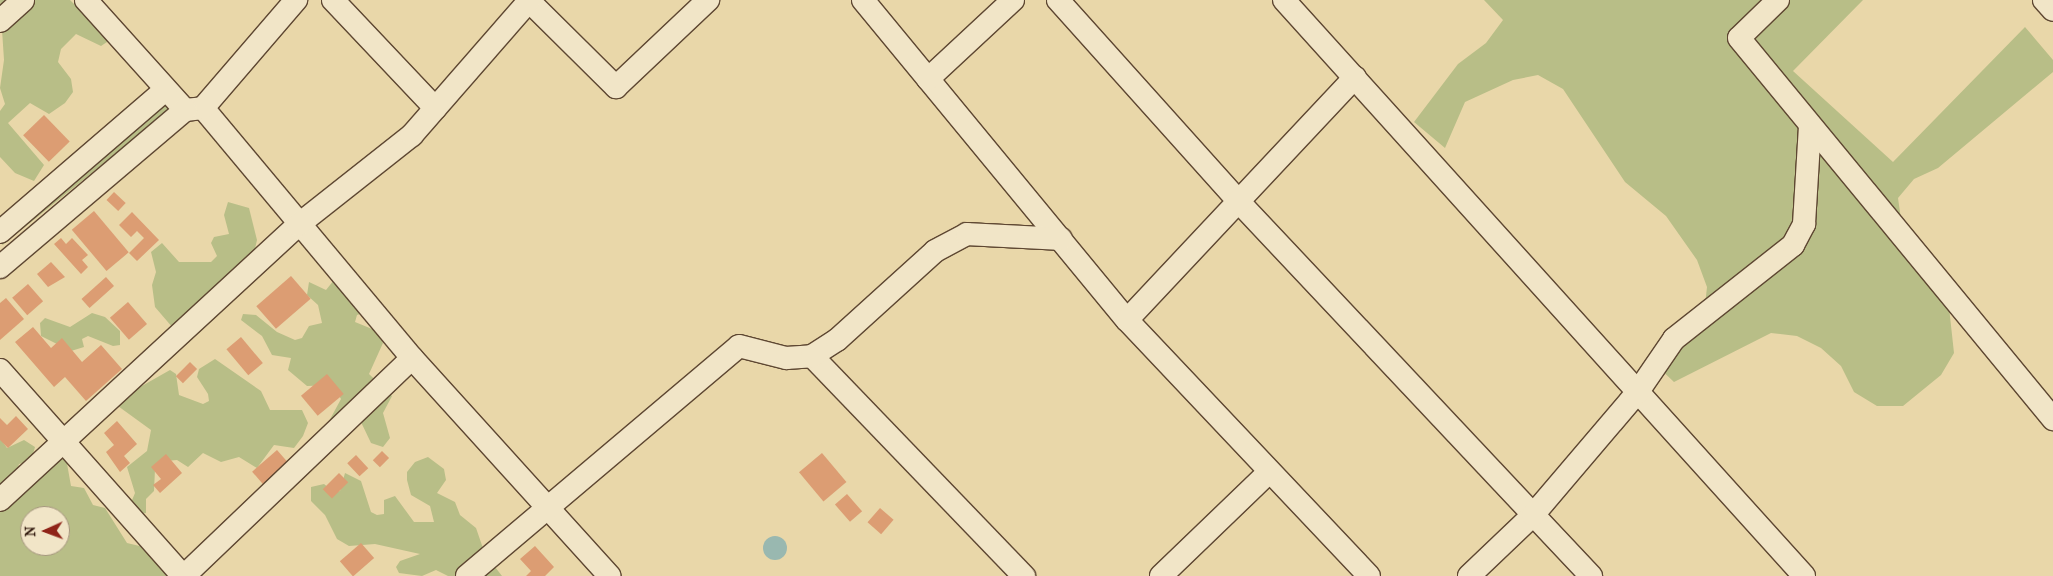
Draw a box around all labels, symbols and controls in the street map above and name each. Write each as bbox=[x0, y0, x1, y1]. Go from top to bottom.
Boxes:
north arrow bbox=[20, 506, 70, 556]
text: N bbox=[22, 526, 39, 537]

